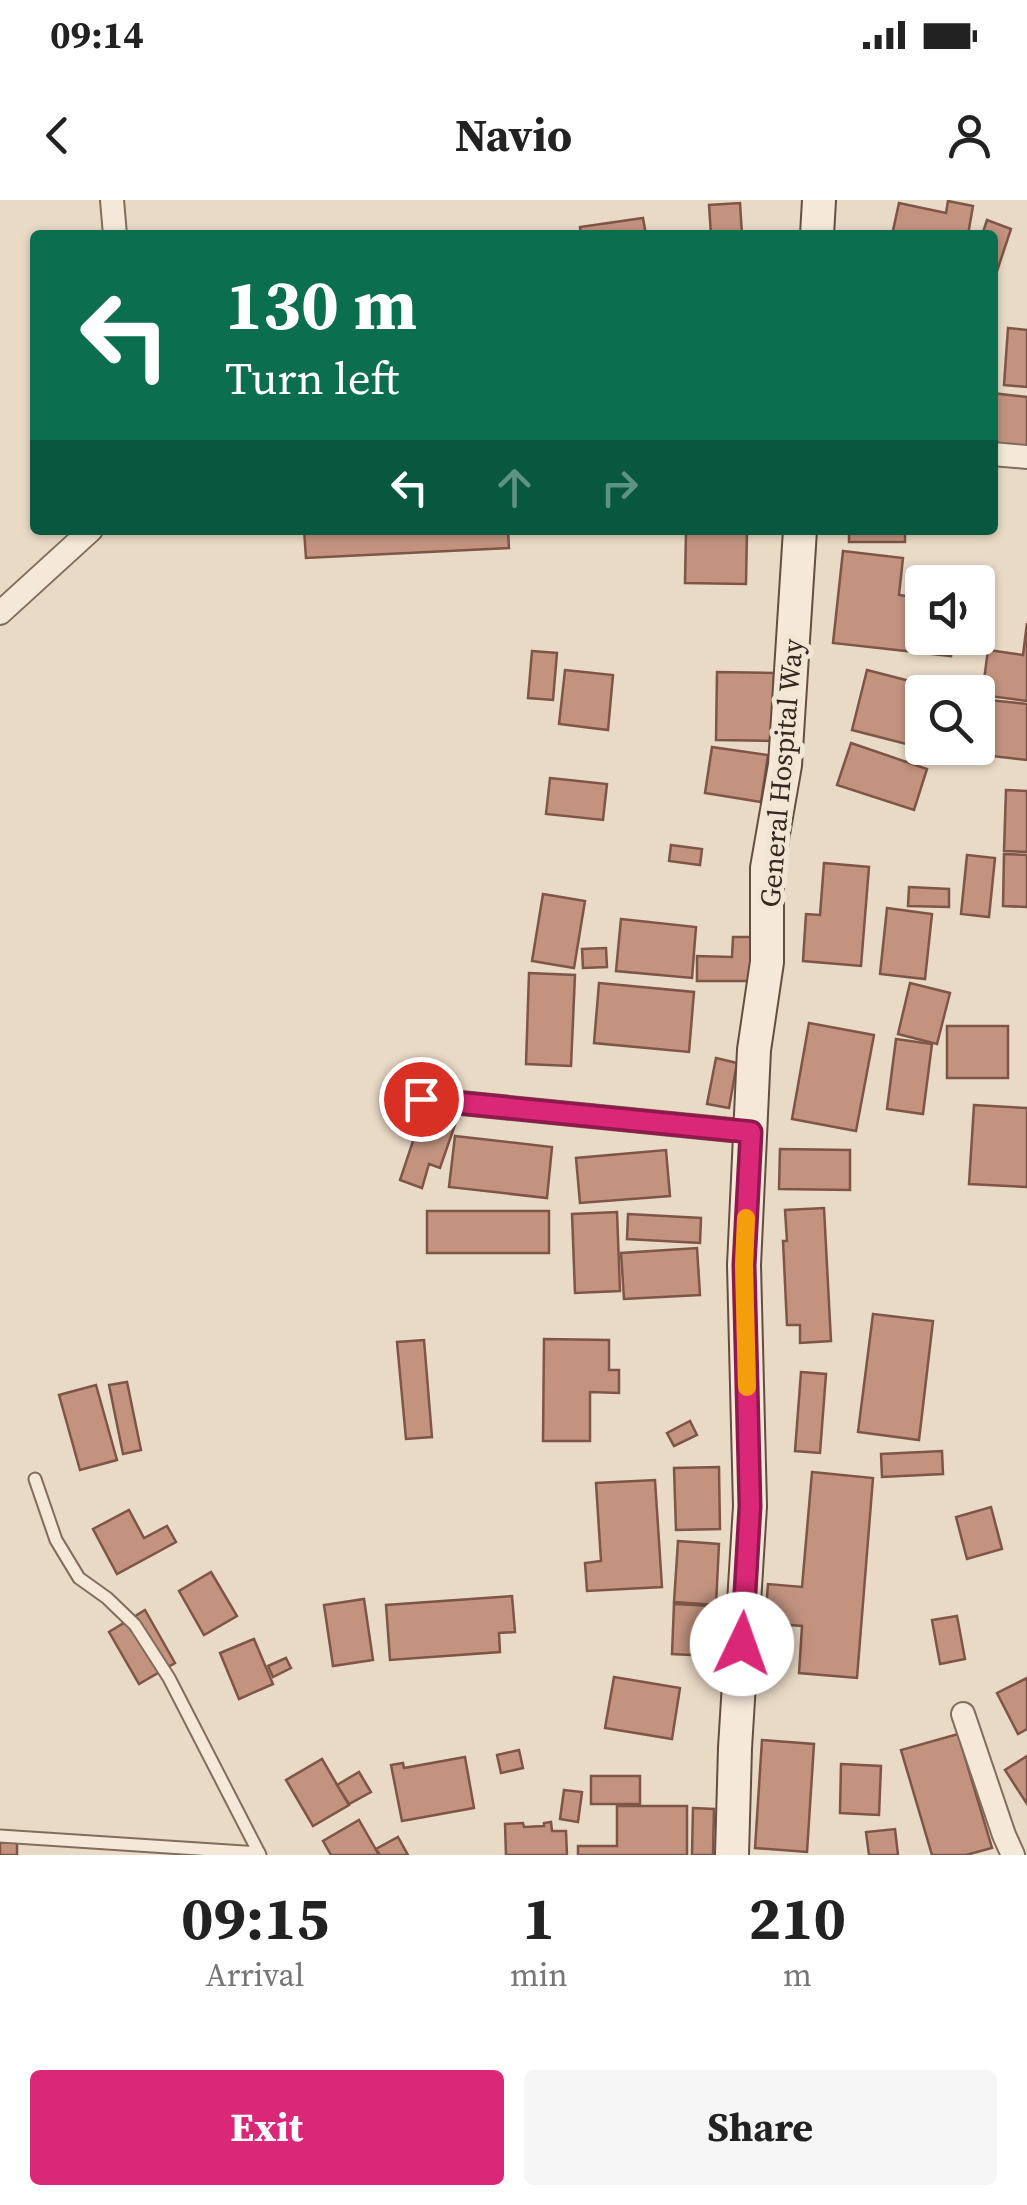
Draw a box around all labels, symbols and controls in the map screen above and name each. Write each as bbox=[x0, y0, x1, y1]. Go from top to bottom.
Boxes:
text: 09:14 bbox=[50, 9, 144, 61]
text: Navio bbox=[455, 104, 572, 166]
icon: back bbox=[30, 108, 85, 163]
icon: person bbox=[942, 108, 997, 163]
text: 130 m bbox=[225, 256, 417, 352]
icon: left bbox=[60, 270, 190, 400]
text: Turn left bbox=[225, 347, 399, 409]
icon: left bbox=[382, 460, 437, 515]
icon: ahead bbox=[487, 460, 542, 515]
icon: right bbox=[592, 460, 647, 515]
map controls bbox=[905, 565, 995, 765]
button: sound bbox=[905, 565, 995, 655]
street label: General Hospital Way bbox=[750, 637, 812, 909]
button: search bbox=[905, 675, 995, 765]
pin bbox=[379, 1057, 464, 1142]
icon: arrive bbox=[394, 1072, 449, 1127]
position arrow bbox=[690, 1592, 794, 1696]
text: 09:15 bbox=[181, 1877, 329, 1959]
text: 1 bbox=[522, 1877, 555, 1959]
text: 210 bbox=[749, 1877, 846, 1959]
text: Arrival bbox=[206, 1953, 304, 1997]
text: min bbox=[510, 1953, 568, 1997]
text: m bbox=[783, 1953, 812, 1997]
button: Exit bbox=[30, 2070, 504, 2185]
button: Share bbox=[524, 2070, 997, 2185]

